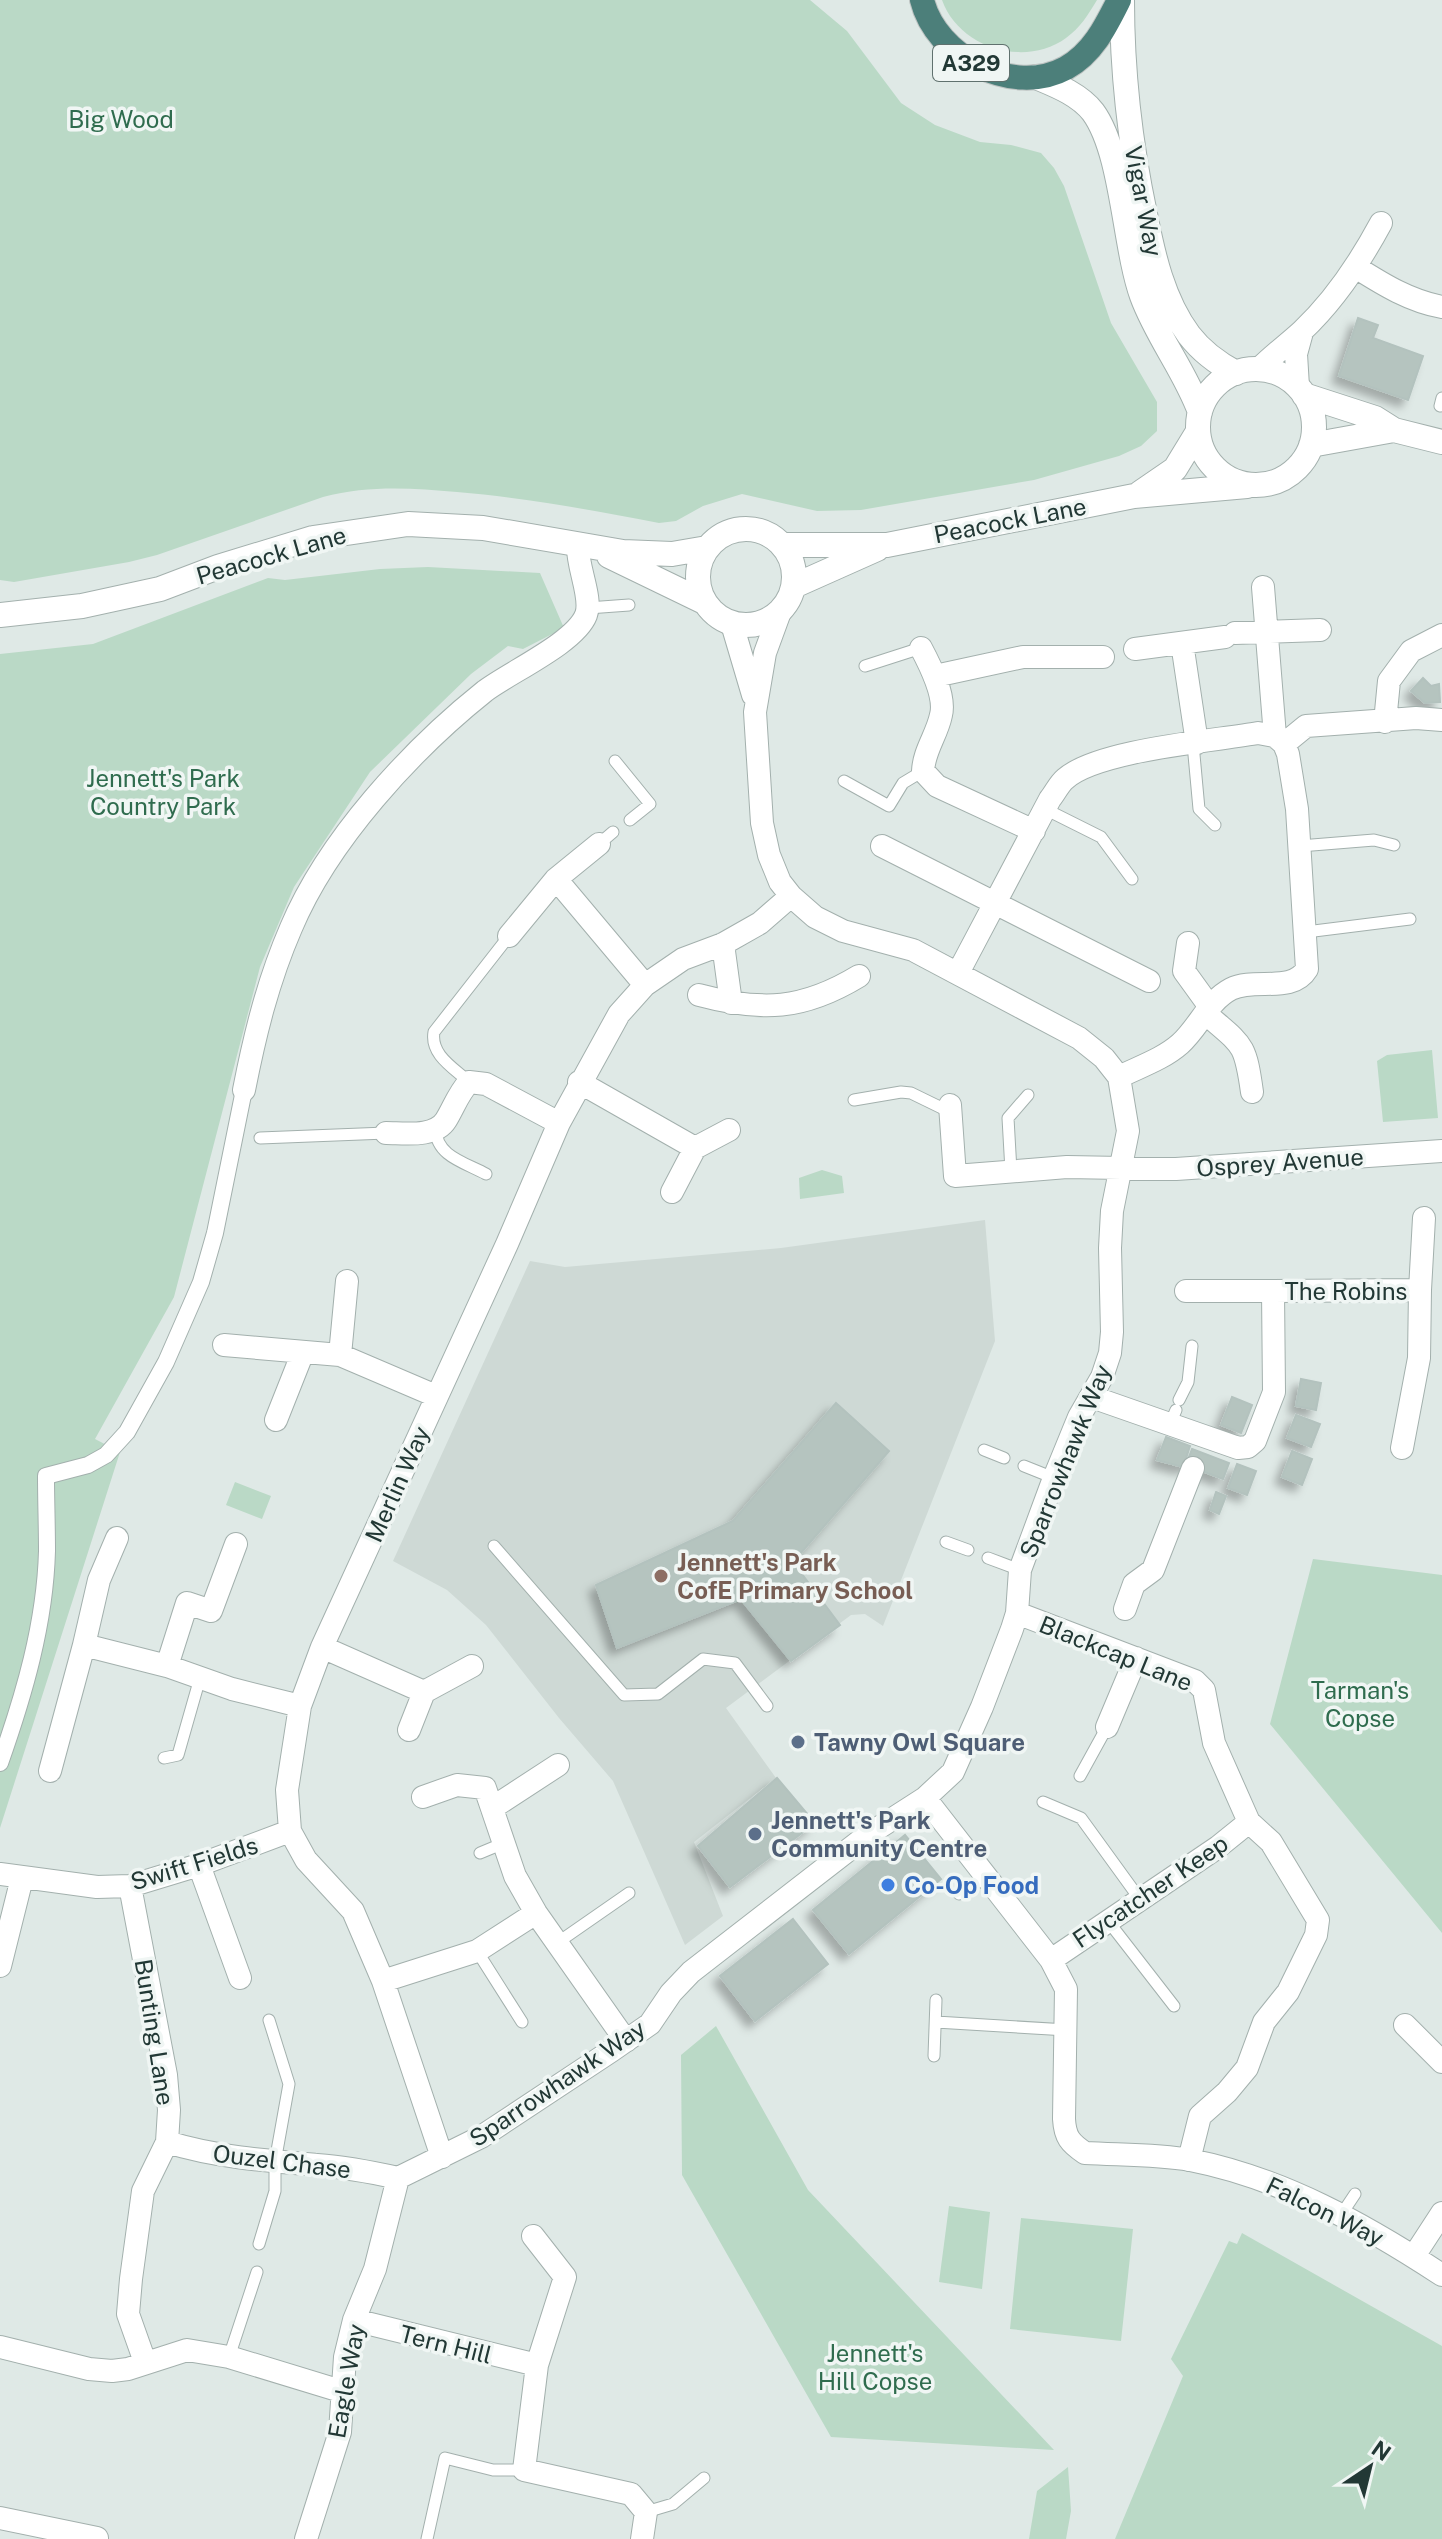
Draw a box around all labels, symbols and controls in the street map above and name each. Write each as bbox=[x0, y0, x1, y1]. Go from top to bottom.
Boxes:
road number: A329 bbox=[933, 45, 1009, 81]
park label: Big Wood bbox=[68, 105, 174, 133]
street label: Vigar Way bbox=[1120, 143, 1168, 259]
street label: Peacock Lane bbox=[931, 491, 1089, 549]
street label: Peacock Lane bbox=[193, 520, 349, 590]
park label: Jennett's Park Country Park bbox=[86, 764, 240, 820]
street label: Osprey Avenue bbox=[1195, 1142, 1365, 1182]
street label: The Robins bbox=[1284, 1277, 1408, 1305]
street label: Sparrowhawk Way bbox=[1013, 1360, 1117, 1562]
street label: Merlin Way bbox=[359, 1422, 435, 1546]
place label: Jennett's Park CofE Primary School bbox=[677, 1548, 913, 1604]
marker: Jennett's Park CofE Primary School bbox=[652, 1567, 670, 1585]
street label: Blackcap Lane bbox=[1035, 1610, 1197, 1696]
park label: Tarman's Copse bbox=[1311, 1676, 1409, 1732]
place label: Tawny Owl Square bbox=[814, 1728, 1025, 1756]
marker: Tawny Owl Square bbox=[789, 1733, 807, 1751]
place label: Jennett's Park Community Centre bbox=[771, 1806, 987, 1862]
marker: Jennett's Park Community Centre bbox=[746, 1825, 764, 1843]
street label: Flycatcher Keep bbox=[1067, 1829, 1233, 1953]
street label: Swift Fields bbox=[127, 1830, 261, 1896]
place label: Co-Op Food bbox=[904, 1871, 1039, 1899]
marker: Co-Op Food bbox=[879, 1876, 897, 1894]
street label: Bunting Lane bbox=[130, 1957, 180, 2107]
street label: Sparrowhawk Way bbox=[464, 2014, 650, 2152]
street label: Ouzel Chase bbox=[211, 2139, 353, 2183]
street label: Falcon Way bbox=[1262, 2171, 1388, 2252]
street label: Tern Hill bbox=[397, 2319, 495, 2369]
street label: Eagle Way bbox=[322, 2321, 370, 2440]
park label: Jennett's Hill Copse bbox=[818, 2339, 932, 2395]
north arrow bbox=[1330, 2427, 1410, 2507]
text: N bbox=[1367, 2435, 1396, 2466]

